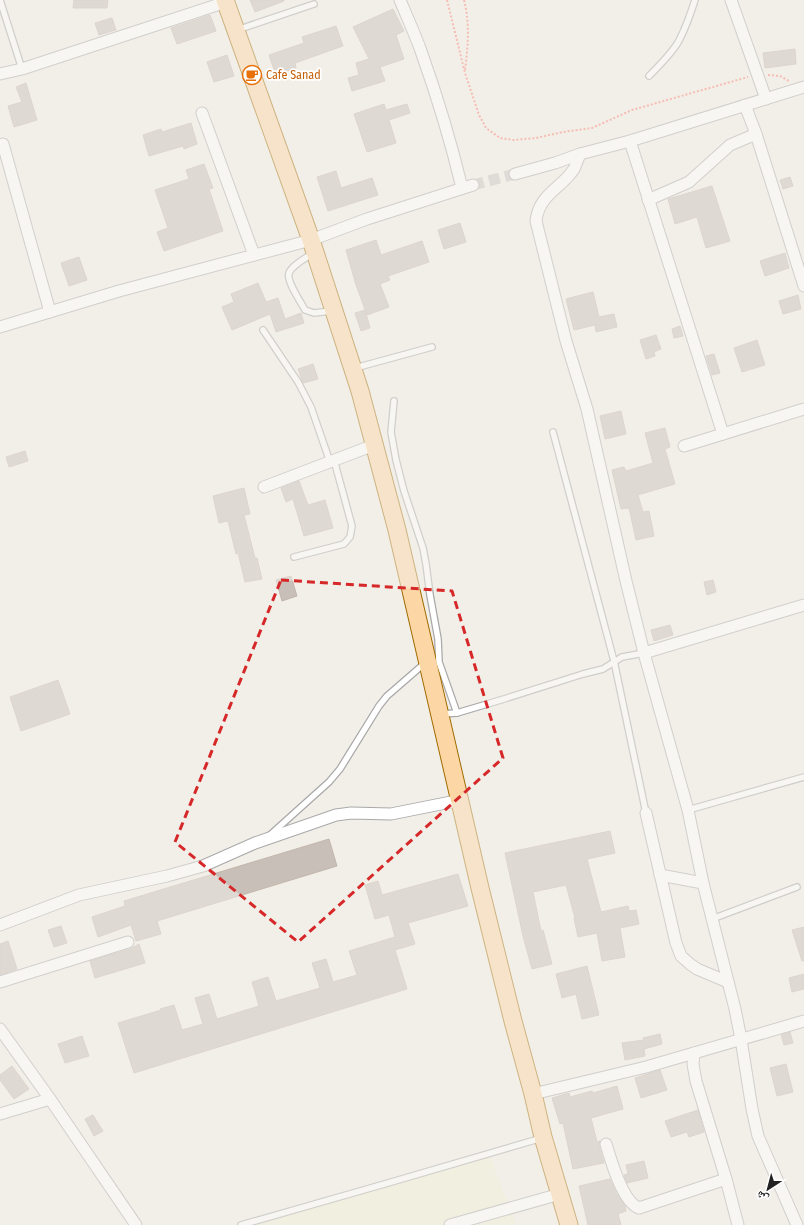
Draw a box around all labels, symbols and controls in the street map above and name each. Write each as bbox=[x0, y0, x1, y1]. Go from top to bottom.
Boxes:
cafe icon: Cafe Sanad bbox=[241, 64, 263, 86]
place label: Cafe Sanad bbox=[266, 68, 321, 82]
north arrow bbox=[748, 1169, 788, 1209]
text: ش bbox=[754, 1187, 772, 1205]

